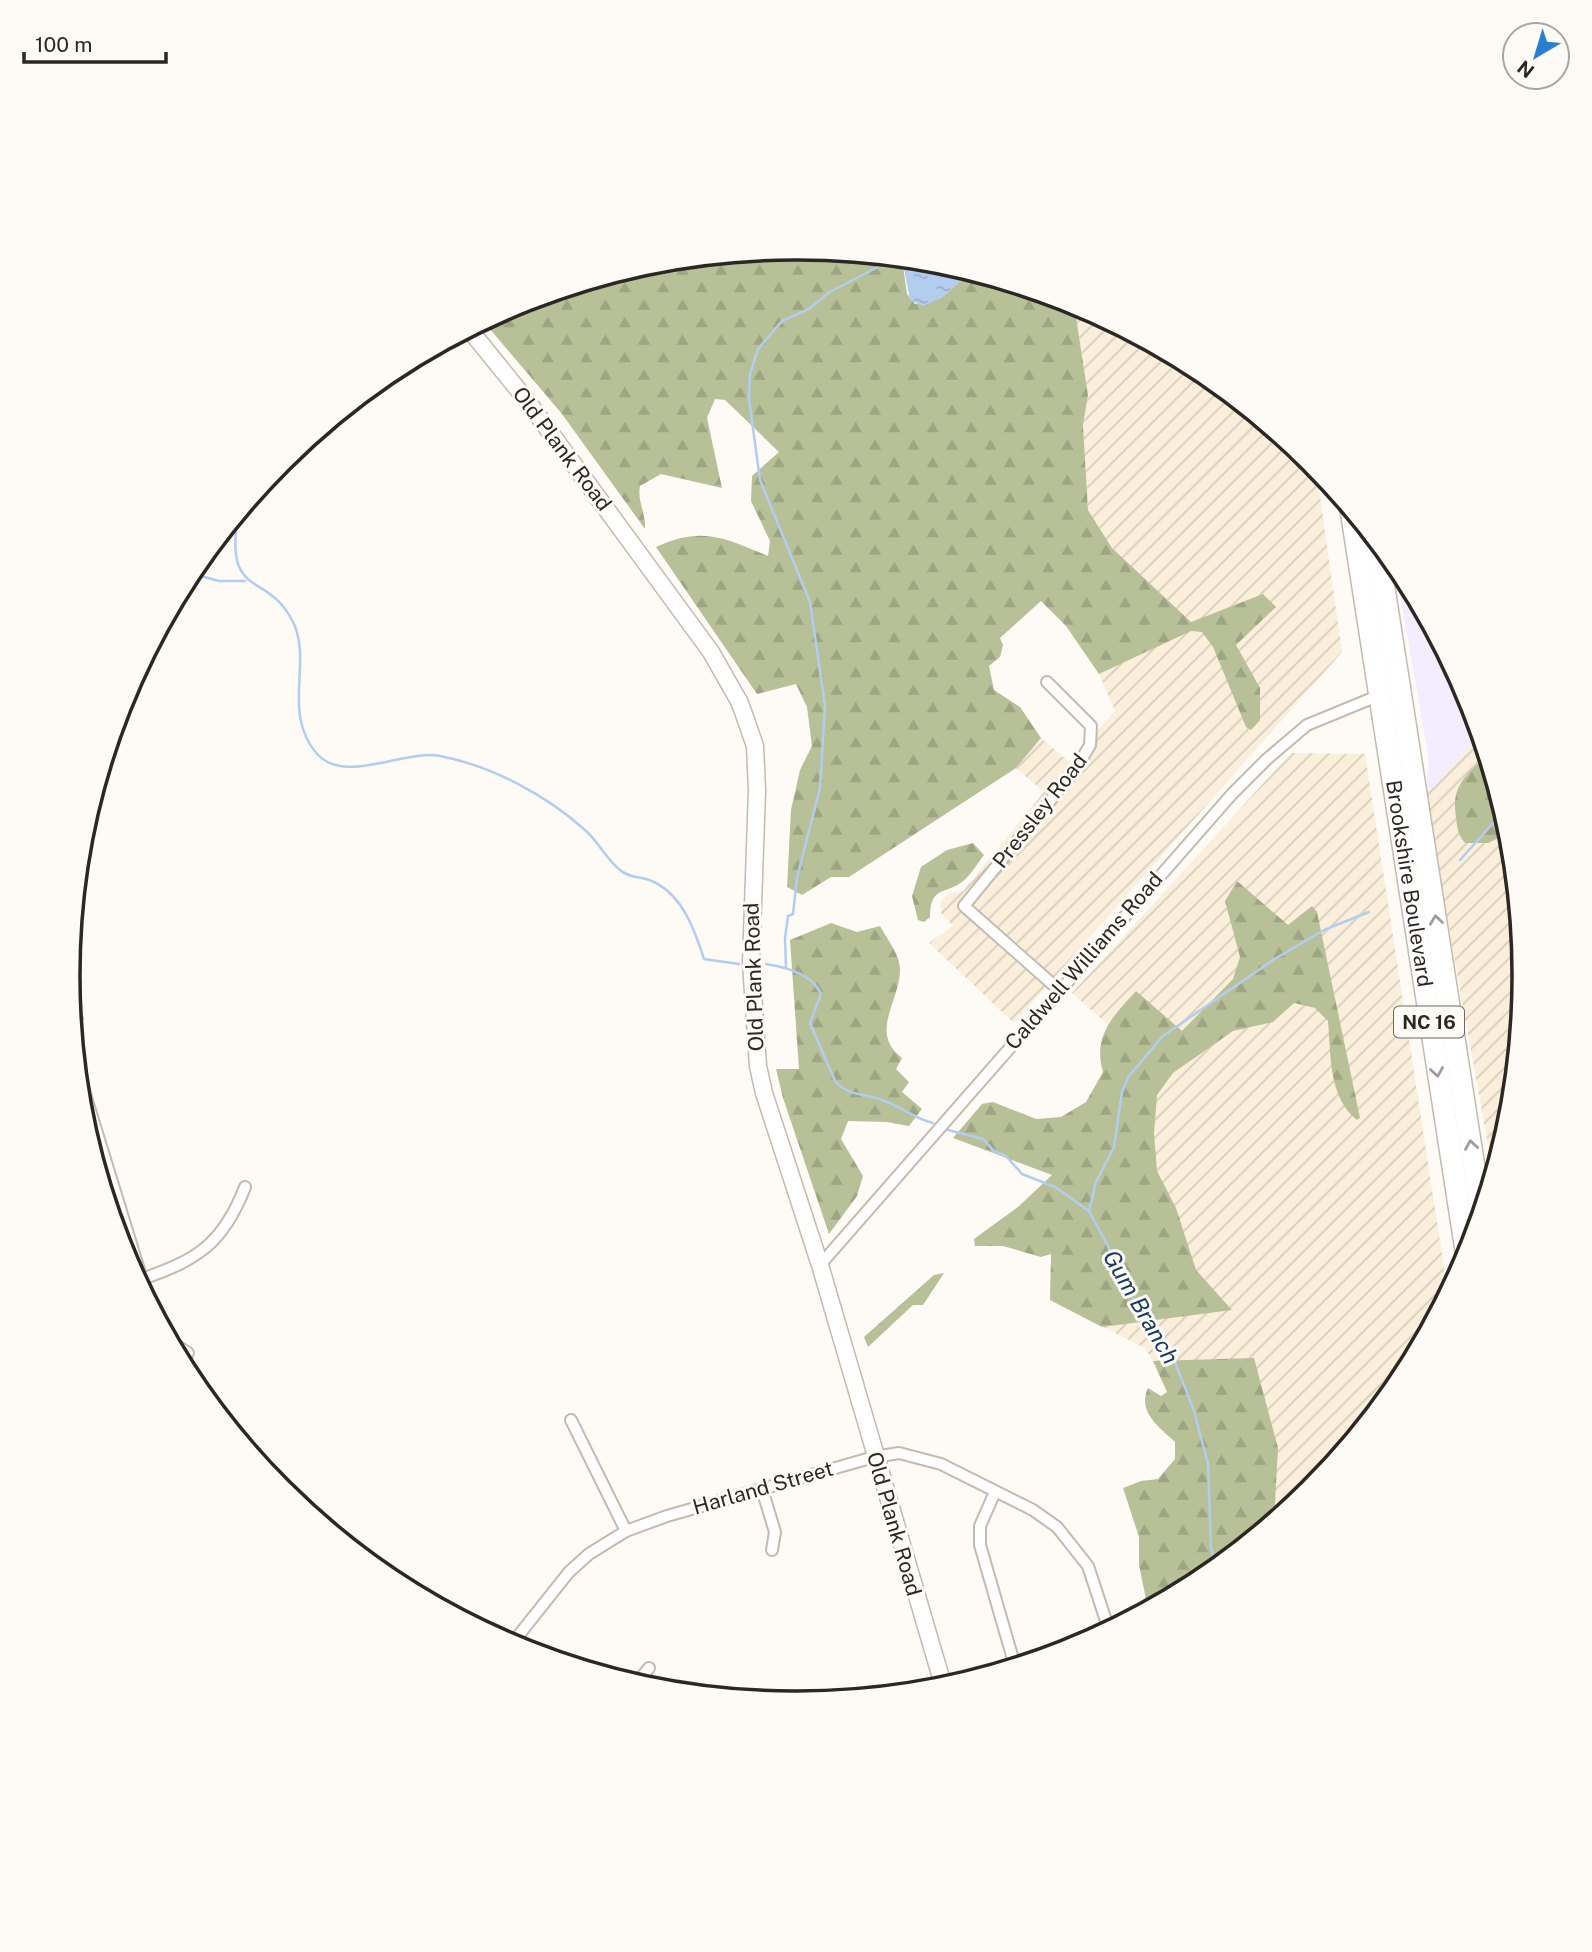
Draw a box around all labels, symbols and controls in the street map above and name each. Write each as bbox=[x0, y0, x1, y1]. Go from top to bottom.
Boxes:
scale bar bbox=[24, 21, 166, 65]
north arrow bbox=[1501, 21, 1571, 91]
text: 100 m bbox=[35, 32, 92, 57]
text: N bbox=[1513, 56, 1538, 83]
street label: Old Plank Road bbox=[508, 382, 617, 516]
street label: Pressley Road bbox=[987, 749, 1092, 873]
street label: Brookshire Boulevard bbox=[1381, 778, 1438, 989]
street label: Caldwell Williams Road bbox=[1000, 867, 1168, 1055]
street label: Old Plank Road bbox=[738, 902, 769, 1052]
one-way arrow bbox=[1428, 914, 1443, 926]
road number: NC 16 bbox=[1394, 1006, 1464, 1038]
one-way arrow bbox=[1429, 1066, 1444, 1078]
one-way arrow bbox=[1464, 1139, 1479, 1151]
water label: Gum Branch bbox=[1098, 1245, 1185, 1369]
street label: Old Plank Road bbox=[862, 1449, 927, 1599]
street label: Harland Street bbox=[690, 1456, 836, 1519]

